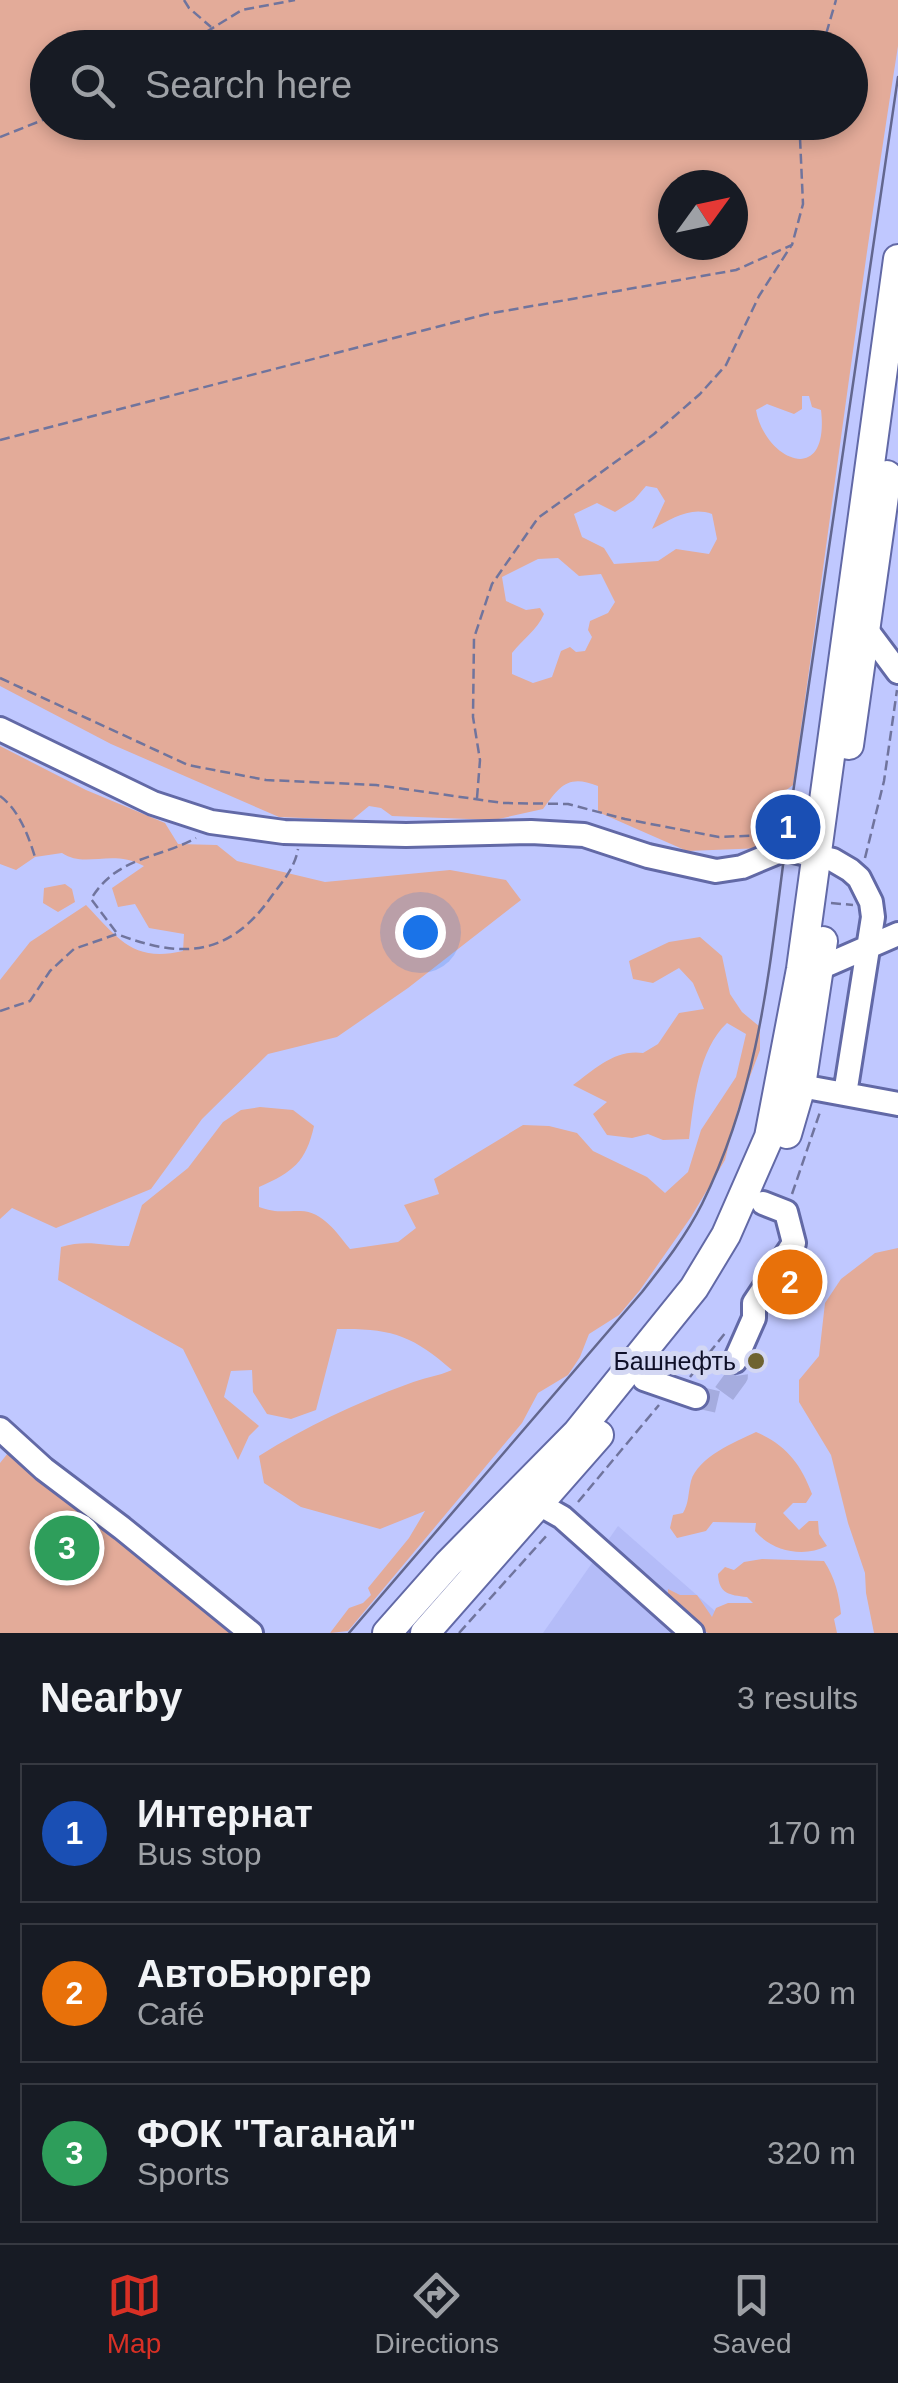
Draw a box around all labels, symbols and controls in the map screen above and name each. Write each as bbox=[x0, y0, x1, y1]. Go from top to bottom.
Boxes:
search box bbox=[30, 30, 868, 140]
icon: search bbox=[65, 58, 120, 113]
text: Search here bbox=[145, 64, 352, 106]
north arrow bbox=[658, 170, 748, 260]
pin: 1 bbox=[756, 790, 820, 864]
your location bbox=[395, 907, 446, 958]
pin: 2 bbox=[758, 1244, 822, 1320]
place label: Башнефть bbox=[613, 1347, 736, 1375]
marker: Башнефть bbox=[745, 1350, 767, 1372]
pin: 3 bbox=[34, 1510, 100, 1586]
text: Nearby bbox=[40, 1674, 182, 1721]
text: 3 results bbox=[737, 1680, 858, 1716]
text: Интернат bbox=[137, 1793, 313, 1835]
text: 1 bbox=[66, 1815, 83, 1851]
text: 170 m bbox=[767, 1815, 856, 1851]
text: Bus stop bbox=[137, 1836, 262, 1872]
text: АвтоБюргер bbox=[137, 1953, 372, 1995]
text: 2 bbox=[66, 1975, 83, 2011]
text: 230 m bbox=[767, 1975, 856, 2011]
text: Café bbox=[137, 1996, 205, 2032]
text: ФОК "Таганай" bbox=[137, 2113, 417, 2155]
text: 3 bbox=[66, 2135, 83, 2171]
text: 320 m bbox=[767, 2135, 856, 2171]
text: Sports bbox=[137, 2156, 229, 2192]
tab: Map bbox=[107, 2268, 162, 2360]
tab: Directions bbox=[375, 2268, 499, 2360]
tab: Saved bbox=[712, 2268, 791, 2360]

